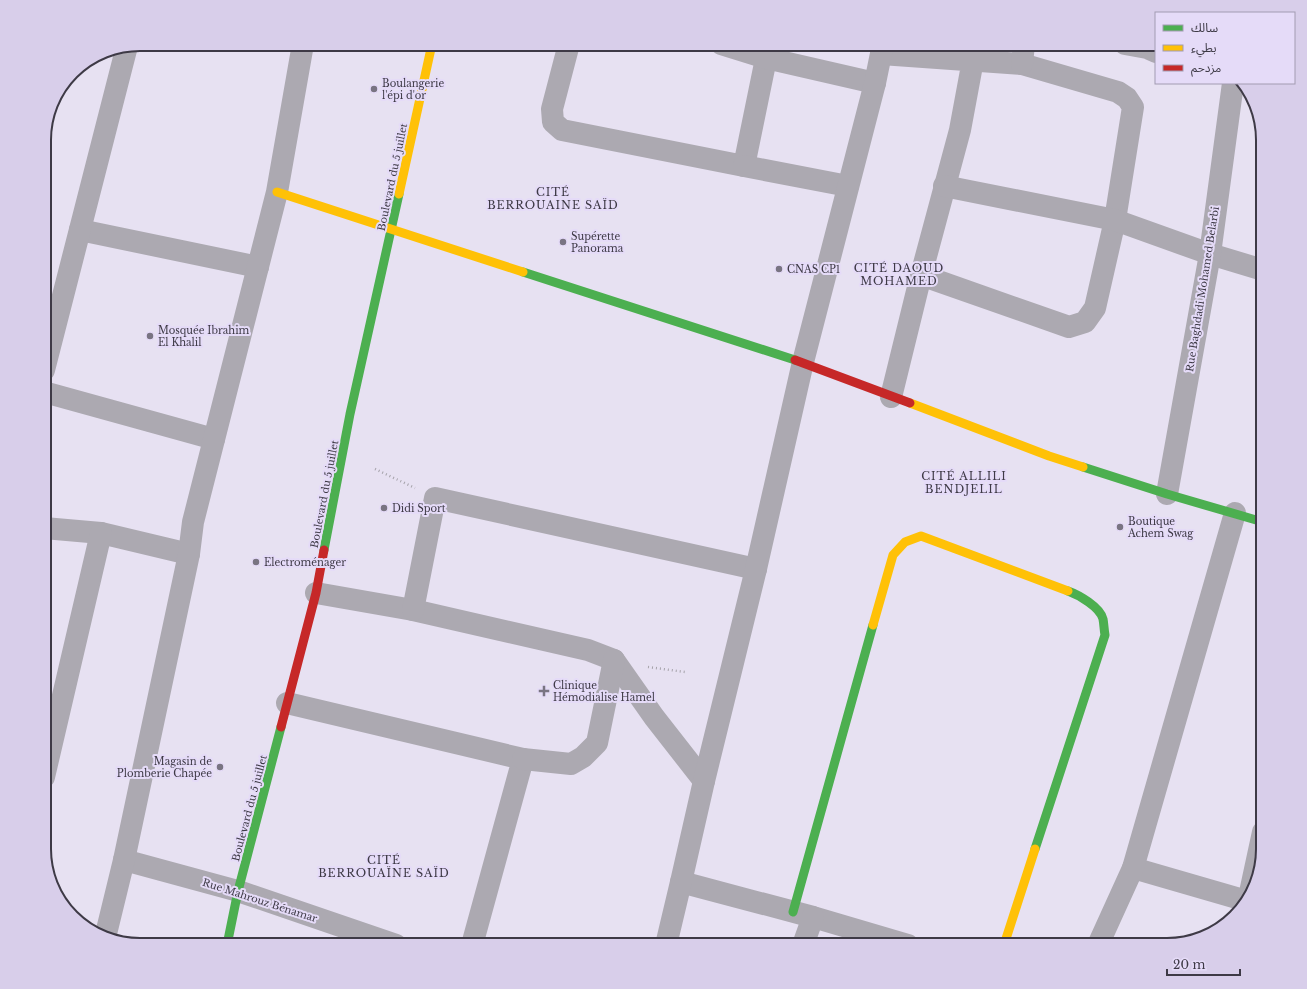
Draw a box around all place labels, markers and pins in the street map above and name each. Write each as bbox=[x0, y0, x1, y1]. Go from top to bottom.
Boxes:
place label: Boulangerie l'épi d'or bbox=[382, 77, 444, 102]
marker: Boulangerie l'épi d'or bbox=[369, 84, 379, 94]
place label: Supérette Panorama bbox=[571, 230, 624, 255]
marker: Supérette Panorama bbox=[558, 237, 568, 247]
place label: CNAS CP1 bbox=[787, 263, 840, 276]
marker: CNAS CP1 bbox=[774, 264, 784, 274]
place label: Mosquée Ibrahim El Khalil bbox=[158, 324, 250, 349]
marker: Mosquée Ibrahim El Khalil bbox=[145, 331, 155, 341]
place label: Didi Sport bbox=[392, 502, 446, 515]
marker: Didi Sport bbox=[379, 503, 389, 513]
place label: Boutique Achem Swag bbox=[1127, 515, 1194, 540]
marker: Boutique Achem Swag bbox=[1115, 522, 1125, 532]
place label: Electroménager bbox=[264, 556, 346, 569]
marker: Electroménager bbox=[251, 557, 261, 567]
place label: Clinique Hémodialise Hamel bbox=[553, 679, 655, 704]
marker: Clinique Hémodialise Hamel bbox=[538, 685, 550, 697]
place label: Magasin de Plomberie Chapée bbox=[117, 755, 212, 780]
marker: Magasin de Plomberie Chapée bbox=[215, 762, 225, 772]

